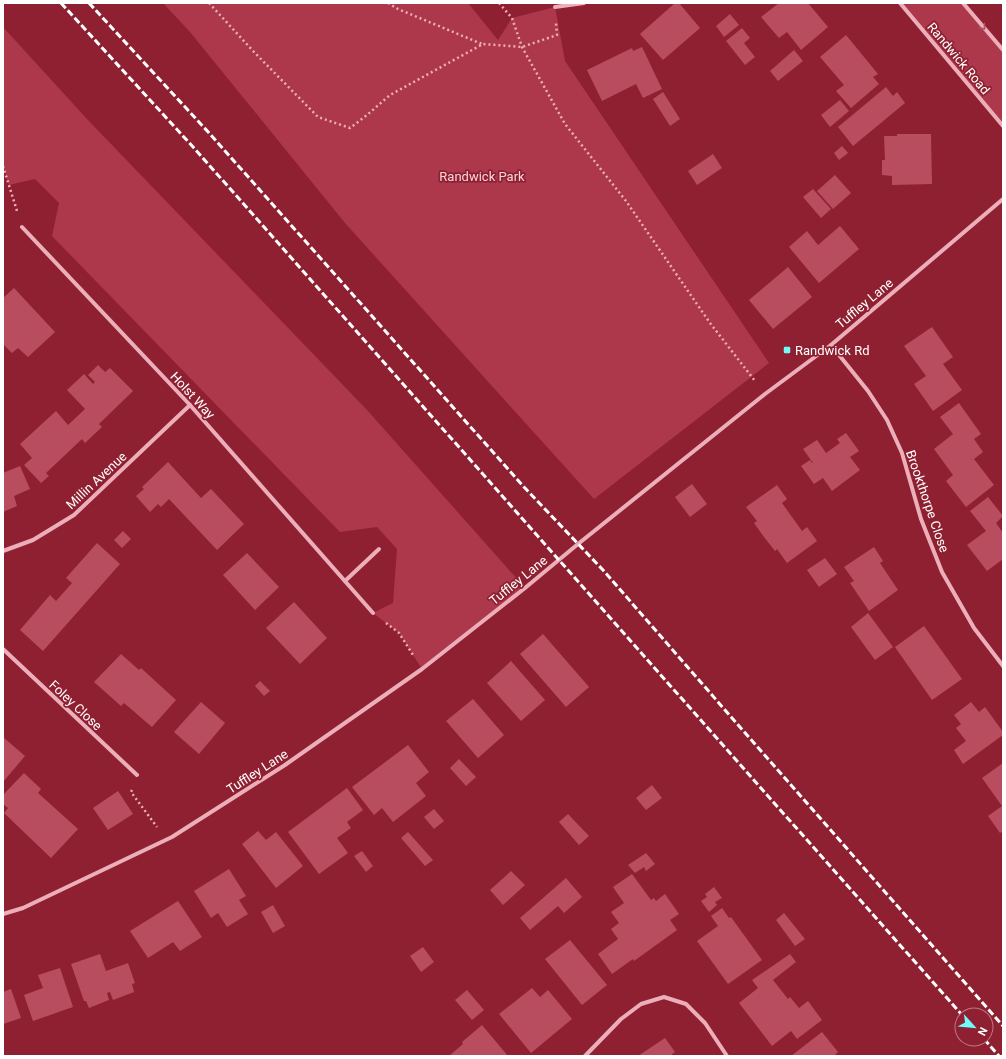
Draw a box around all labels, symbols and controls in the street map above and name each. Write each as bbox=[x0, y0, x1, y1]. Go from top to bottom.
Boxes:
street label: Randwick Road bbox=[924, 19, 993, 97]
one-way arrow bbox=[978, 22, 985, 29]
park label: Randwick Park bbox=[439, 169, 525, 184]
street label: Tuffley Lane bbox=[833, 275, 896, 332]
place label: Randwick Rd bbox=[795, 343, 869, 358]
marker: Randwick Rd bbox=[782, 345, 792, 355]
street label: Holst Way bbox=[167, 369, 218, 422]
street label: Brookthorpe Close bbox=[903, 448, 952, 554]
street label: Millin Avenue bbox=[63, 449, 130, 512]
street label: Tuffley Lane bbox=[486, 553, 550, 608]
street label: Foley Close bbox=[46, 677, 105, 734]
street label: Tuffley Lane bbox=[224, 746, 291, 797]
north arrow bbox=[954, 1007, 994, 1047]
text: N bbox=[975, 1025, 990, 1038]

